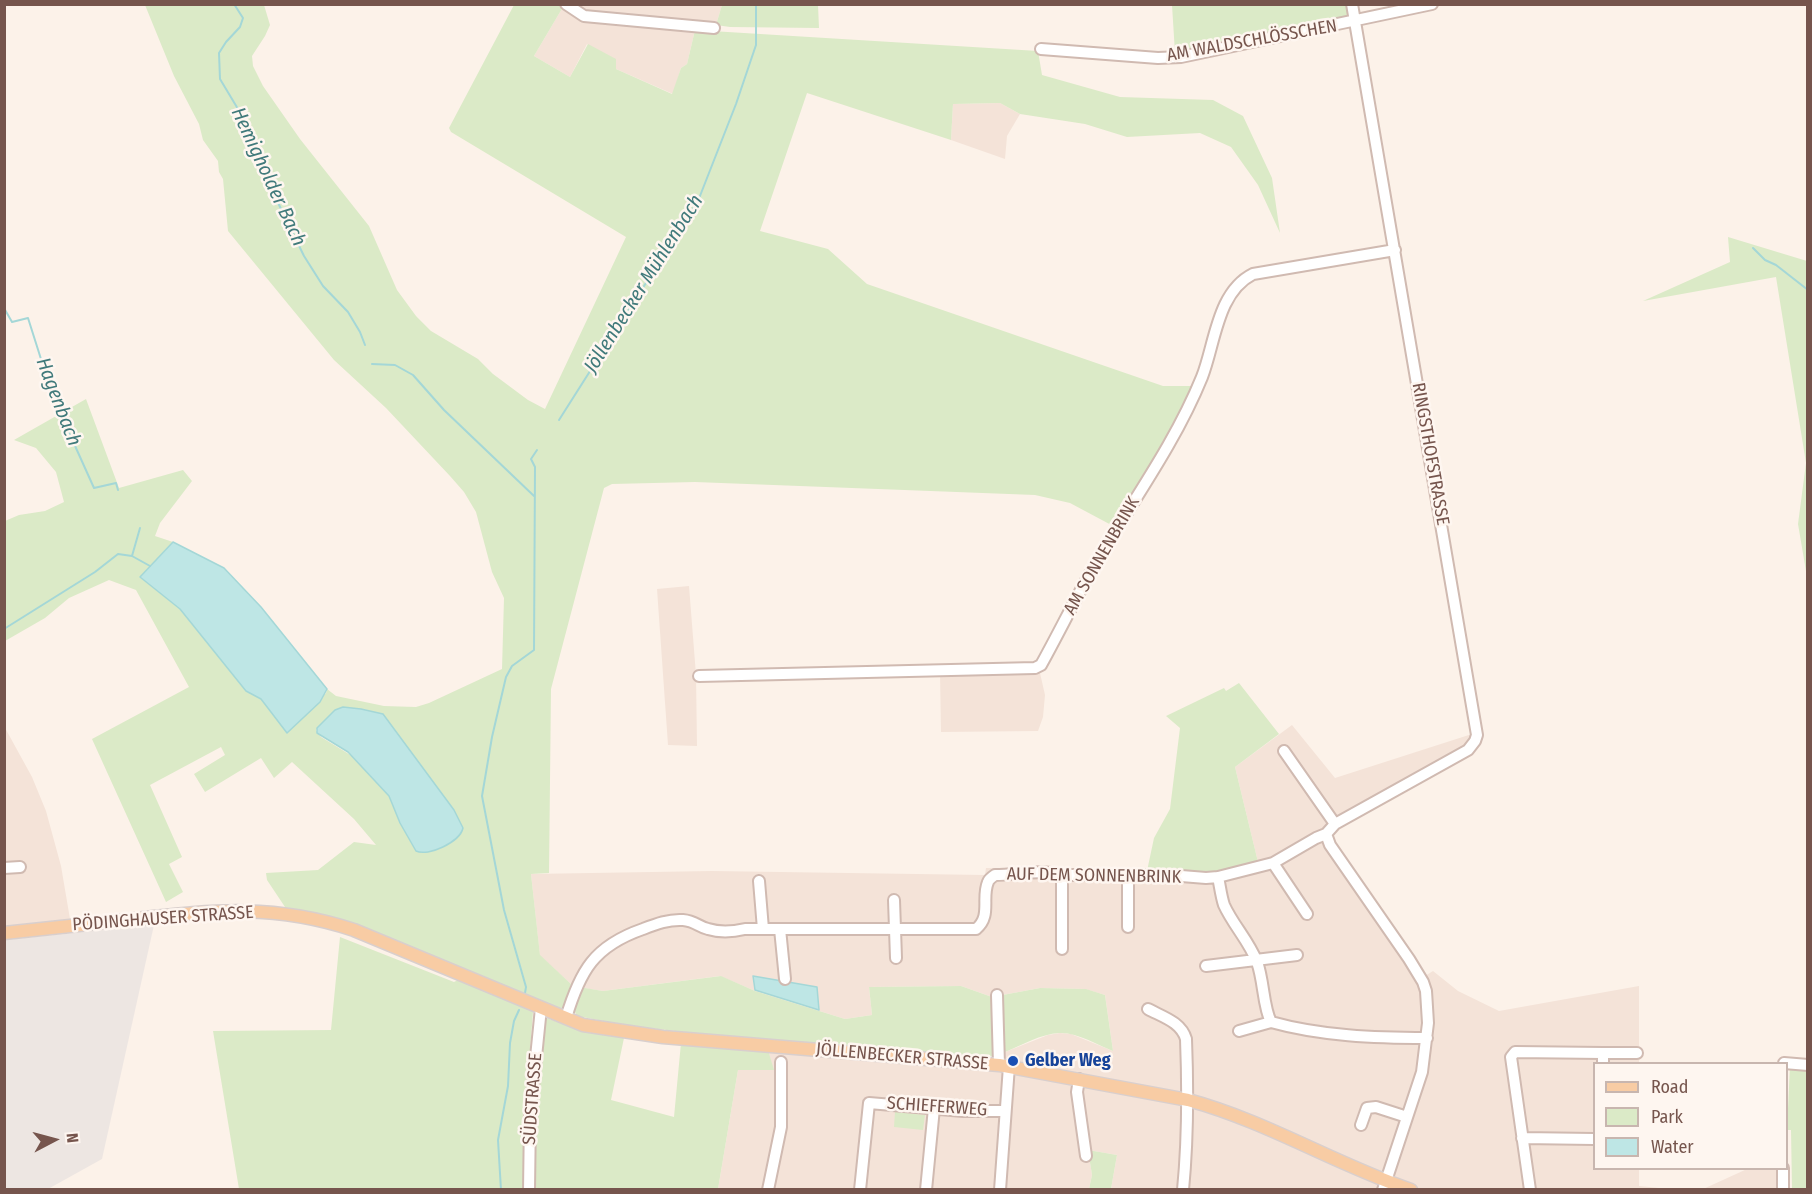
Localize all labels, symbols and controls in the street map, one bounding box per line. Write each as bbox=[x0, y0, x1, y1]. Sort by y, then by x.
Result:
street label: AM WALDSCHLÖSSCHEN bbox=[1165, 15, 1339, 67]
water label: Hemigholder Bach bbox=[225, 104, 311, 250]
water label: Jöllenbecker Mühlenbach bbox=[579, 190, 709, 378]
water label: Hagenbach bbox=[30, 354, 86, 450]
street label: RINGSTHOFSTRASSE bbox=[1407, 381, 1453, 527]
street label: AM SONNENBRINK bbox=[1059, 493, 1145, 619]
street label: AUF DEM SONNENBRINK bbox=[1007, 864, 1181, 888]
street label: PÖDINGHAUSER STRASSE bbox=[72, 902, 254, 936]
street label: JÖLLENBECKER STRASSE bbox=[815, 1039, 989, 1075]
place label: Gelber Weg bbox=[1025, 1050, 1111, 1072]
street label: SÜDSTRASSE bbox=[519, 1052, 547, 1146]
marker: Gelber Weg bbox=[1006, 1054, 1020, 1068]
legend bbox=[1593, 1062, 1788, 1170]
text: Road bbox=[1651, 1076, 1688, 1098]
street label: SCHIEFERWEG bbox=[886, 1093, 988, 1121]
text: Park bbox=[1651, 1106, 1683, 1128]
north arrow bbox=[24, 1110, 84, 1170]
text: N bbox=[62, 1132, 82, 1144]
text: Water bbox=[1651, 1136, 1694, 1158]

